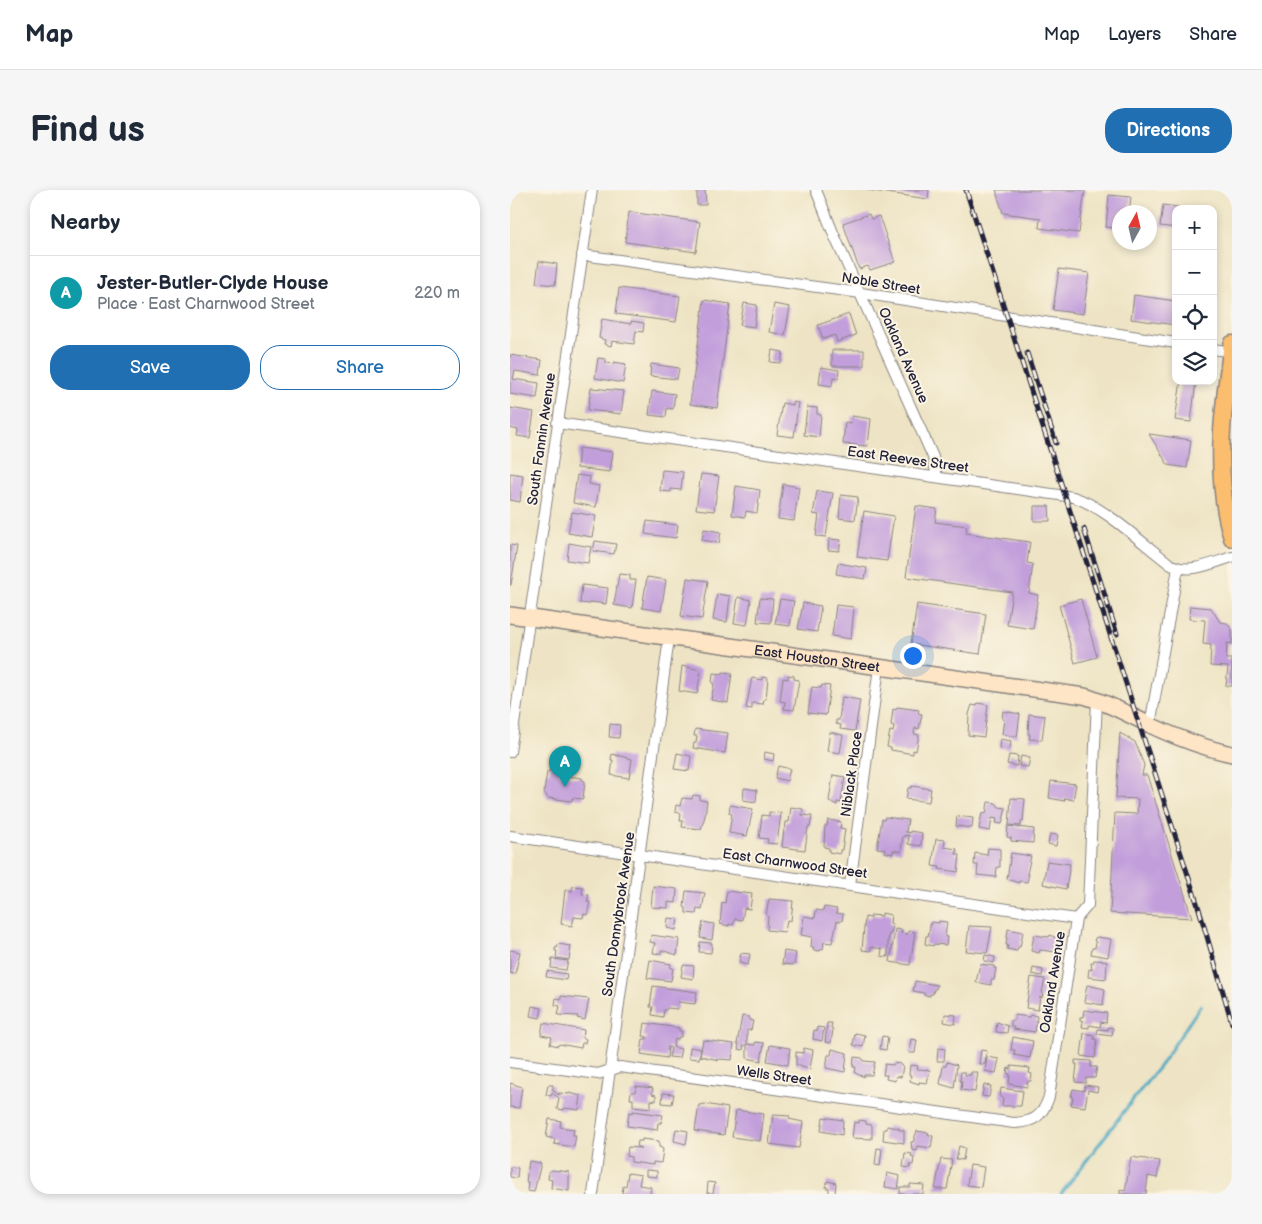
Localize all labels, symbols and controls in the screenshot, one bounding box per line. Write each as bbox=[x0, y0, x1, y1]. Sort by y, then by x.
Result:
text: Map bbox=[25, 20, 73, 49]
text: Map bbox=[1044, 24, 1080, 45]
text: Layers bbox=[1108, 24, 1161, 45]
text: Share bbox=[1189, 24, 1237, 45]
button: Directions bbox=[1105, 108, 1232, 153]
text: Find us bbox=[30, 109, 145, 152]
north arrow bbox=[1112, 205, 1157, 250]
map controls bbox=[1172, 205, 1217, 385]
button: + bbox=[1172, 205, 1217, 250]
text: Nearby bbox=[50, 210, 120, 235]
button: − bbox=[1172, 250, 1217, 295]
street label: Noble Street bbox=[840, 269, 922, 298]
text: Jester-Butler-Clyde House bbox=[97, 272, 328, 295]
text: A bbox=[61, 284, 71, 303]
text: 220 m bbox=[414, 284, 460, 303]
text: Place · East Charnwood Street bbox=[97, 295, 315, 314]
button: locate bbox=[1172, 295, 1217, 340]
street label: Oakland Avenue bbox=[875, 305, 932, 406]
button: layers bbox=[1172, 340, 1217, 385]
button: Save bbox=[50, 345, 250, 390]
button: Share bbox=[260, 345, 460, 390]
street label: South Fannin Avenue bbox=[524, 372, 559, 506]
street label: East Reeves Street bbox=[846, 443, 970, 477]
street label: East Houston Street bbox=[753, 642, 882, 676]
your location bbox=[900, 643, 926, 669]
street label: Niblack Place bbox=[837, 730, 866, 818]
pin: A bbox=[549, 746, 581, 787]
street label: South Donnybrook Avenue bbox=[599, 831, 638, 998]
street label: East Charnwood Street bbox=[722, 845, 869, 882]
street label: Oakland Avenue bbox=[1036, 930, 1069, 1034]
street label: Wells Street bbox=[735, 1062, 813, 1089]

